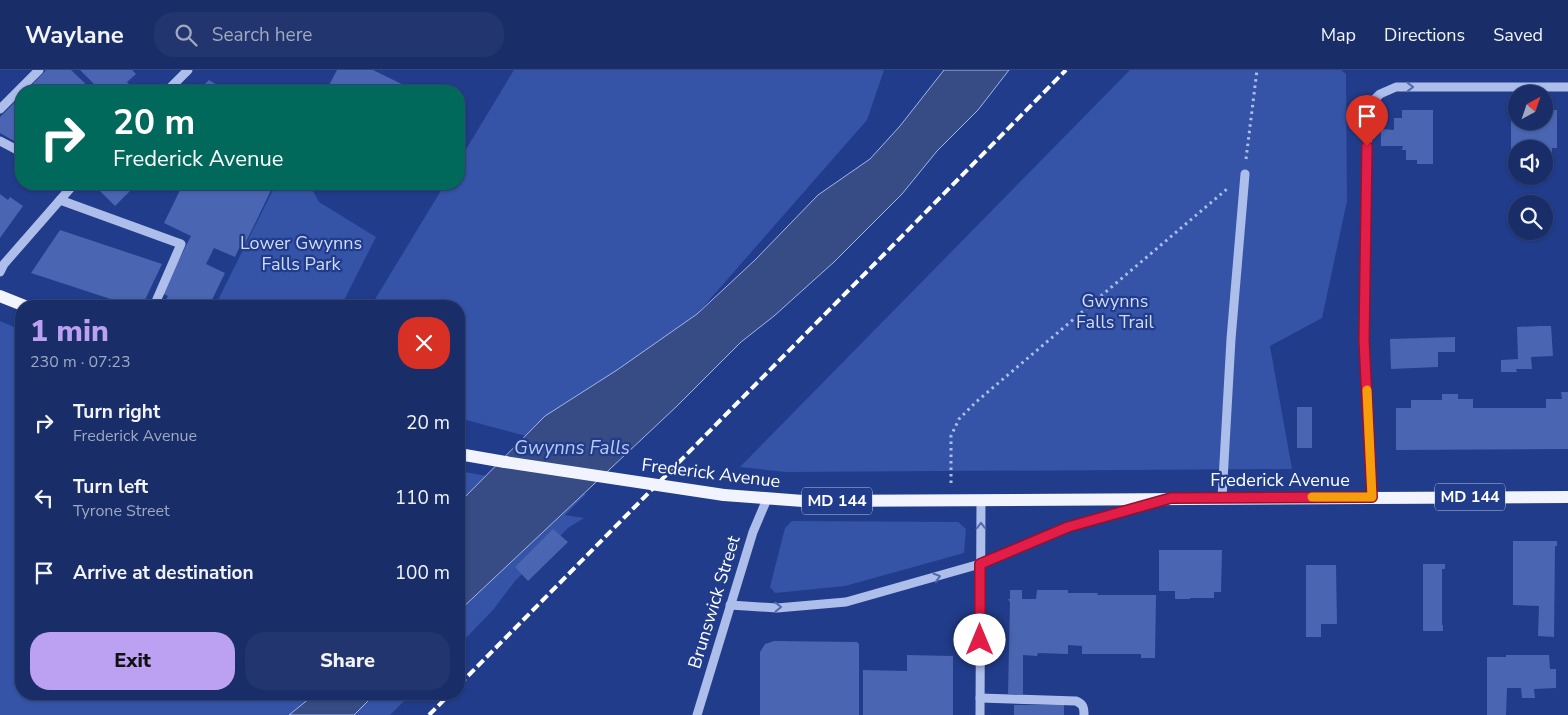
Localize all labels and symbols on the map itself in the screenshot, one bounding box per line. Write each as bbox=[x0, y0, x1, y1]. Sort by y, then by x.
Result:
one-way arrow bbox=[1406, 82, 1414, 92]
north arrow bbox=[1508, 85, 1552, 130]
pin bbox=[1346, 95, 1388, 146]
park label: Lower Gwynns Falls Park bbox=[240, 231, 362, 276]
park label: Gwynns Falls Trail bbox=[1076, 289, 1155, 334]
water label: Gwynns Falls bbox=[514, 435, 630, 461]
street label: Frederick Avenue bbox=[640, 453, 782, 493]
street label: Frederick Avenue bbox=[1210, 468, 1350, 492]
road number: MD 144 bbox=[1435, 484, 1505, 511]
road number: MD 144 bbox=[802, 488, 872, 514]
one-way arrow bbox=[976, 522, 986, 530]
street label: Brunswick Street bbox=[682, 532, 746, 671]
one-way arrow bbox=[932, 572, 941, 582]
one-way arrow bbox=[775, 602, 783, 612]
position arrow bbox=[953, 613, 1005, 665]

